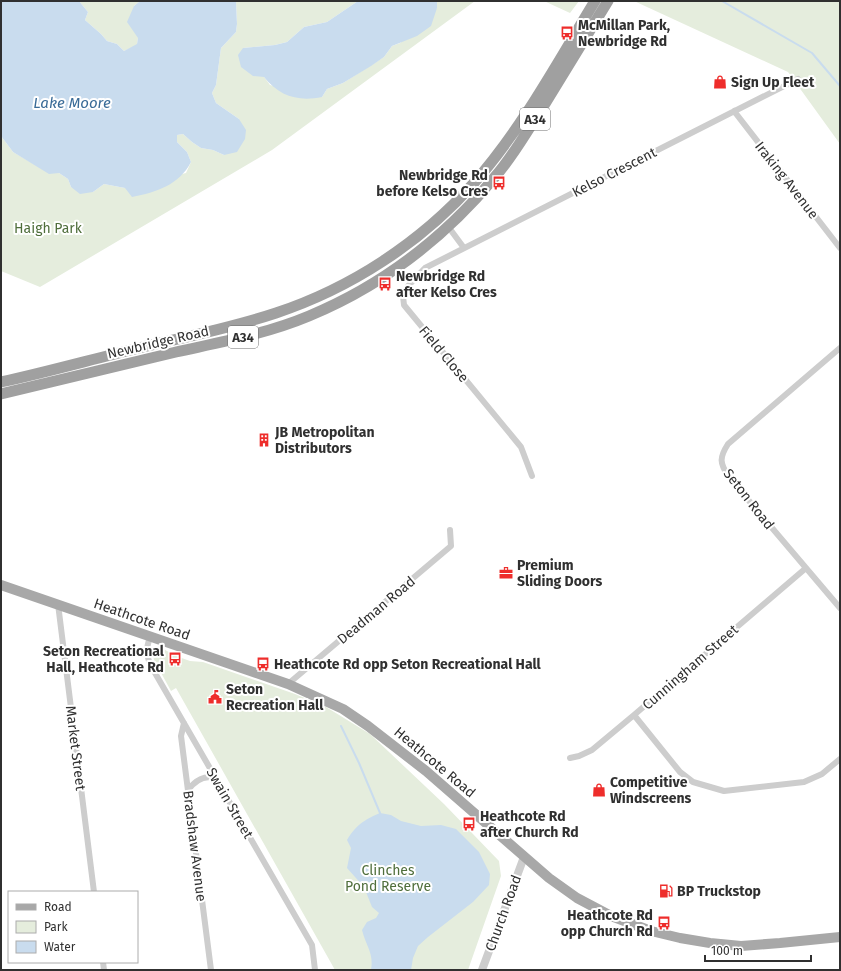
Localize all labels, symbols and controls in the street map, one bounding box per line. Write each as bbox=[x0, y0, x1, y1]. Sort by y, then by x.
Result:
place label: McMillan Park, Newbridge Rd bbox=[578, 17, 670, 50]
bus stop icon: McMillan Park, Newbridge Rd bbox=[559, 25, 575, 41]
shop icon: Sign Up Fleet bbox=[712, 74, 728, 90]
place label: Sign Up Fleet bbox=[731, 74, 815, 91]
water label: Lake Moore bbox=[33, 94, 111, 112]
road number: A34 bbox=[520, 108, 550, 130]
street label: Iraking Avenue bbox=[751, 138, 822, 222]
street label: Kelso Crescent bbox=[569, 143, 660, 201]
place label: Newbridge Rd before Kelso Cres bbox=[376, 167, 488, 200]
bus stop icon: Newbridge Rd before Kelso Cres bbox=[491, 175, 507, 191]
park label: Haigh Park bbox=[14, 220, 83, 237]
place label: Newbridge Rd after Kelso Cres bbox=[396, 268, 497, 301]
bus stop icon: Newbridge Rd after Kelso Cres bbox=[377, 276, 393, 292]
street label: Newbridge Road bbox=[106, 323, 211, 362]
street label: Field Close bbox=[415, 323, 472, 386]
road number: A34 bbox=[228, 326, 258, 348]
place label: JB Metropolitan Distributors bbox=[274, 424, 375, 457]
building icon: JB Metropolitan Distributors bbox=[256, 432, 272, 448]
street label: Seton Road bbox=[720, 466, 778, 533]
place label: Premium Sliding Doors bbox=[517, 557, 602, 590]
office icon: Premium Sliding Doors bbox=[498, 565, 514, 581]
street label: Deadman Road bbox=[334, 573, 419, 648]
street label: Heathcote Road bbox=[91, 595, 192, 644]
street label: Cunningham Street bbox=[639, 621, 742, 714]
place label: Seton Recreational Hall, Heathcote Rd bbox=[43, 643, 165, 676]
bus stop icon: Seton Recreational Hall, Heathcote Rd bbox=[167, 651, 183, 667]
bus stop icon: Heathcote Rd opp Seton Recreational Hall bbox=[255, 656, 271, 672]
place label: Heathcote Rd opp Seton Recreational Hall bbox=[274, 656, 542, 673]
place label: Seton Recreation Hall bbox=[226, 681, 324, 714]
public building icon: Seton Recreation Hall bbox=[207, 689, 223, 705]
street label: Market Street bbox=[62, 705, 89, 792]
street label: Heathcote Road bbox=[391, 723, 479, 801]
street label: Swain Street bbox=[202, 765, 257, 843]
place label: Competitive Windscreens bbox=[610, 774, 691, 807]
shop icon: Competitive Windscreens bbox=[591, 782, 607, 798]
street label: Bradshaw Avenue bbox=[179, 789, 210, 903]
place label: Heathcote Rd after Church Rd bbox=[480, 808, 579, 841]
bus stop icon: Heathcote Rd after Church Rd bbox=[461, 816, 477, 832]
park label: Clinches Pond Reserve bbox=[345, 862, 431, 895]
street label: Church Road bbox=[482, 873, 525, 954]
fuel station icon: BP Truckstop bbox=[658, 883, 674, 899]
place label: BP Truckstop bbox=[677, 883, 761, 900]
legend bbox=[8, 891, 138, 963]
text: Road bbox=[44, 900, 72, 914]
place label: Heathcote Rd opp Church Rd bbox=[561, 907, 653, 940]
bus stop icon: Heathcote Rd opp Church Rd bbox=[656, 915, 672, 931]
text: Park bbox=[44, 920, 68, 934]
scale bar bbox=[705, 937, 811, 963]
text: Water bbox=[44, 940, 76, 954]
text: 100 m bbox=[711, 944, 743, 958]

